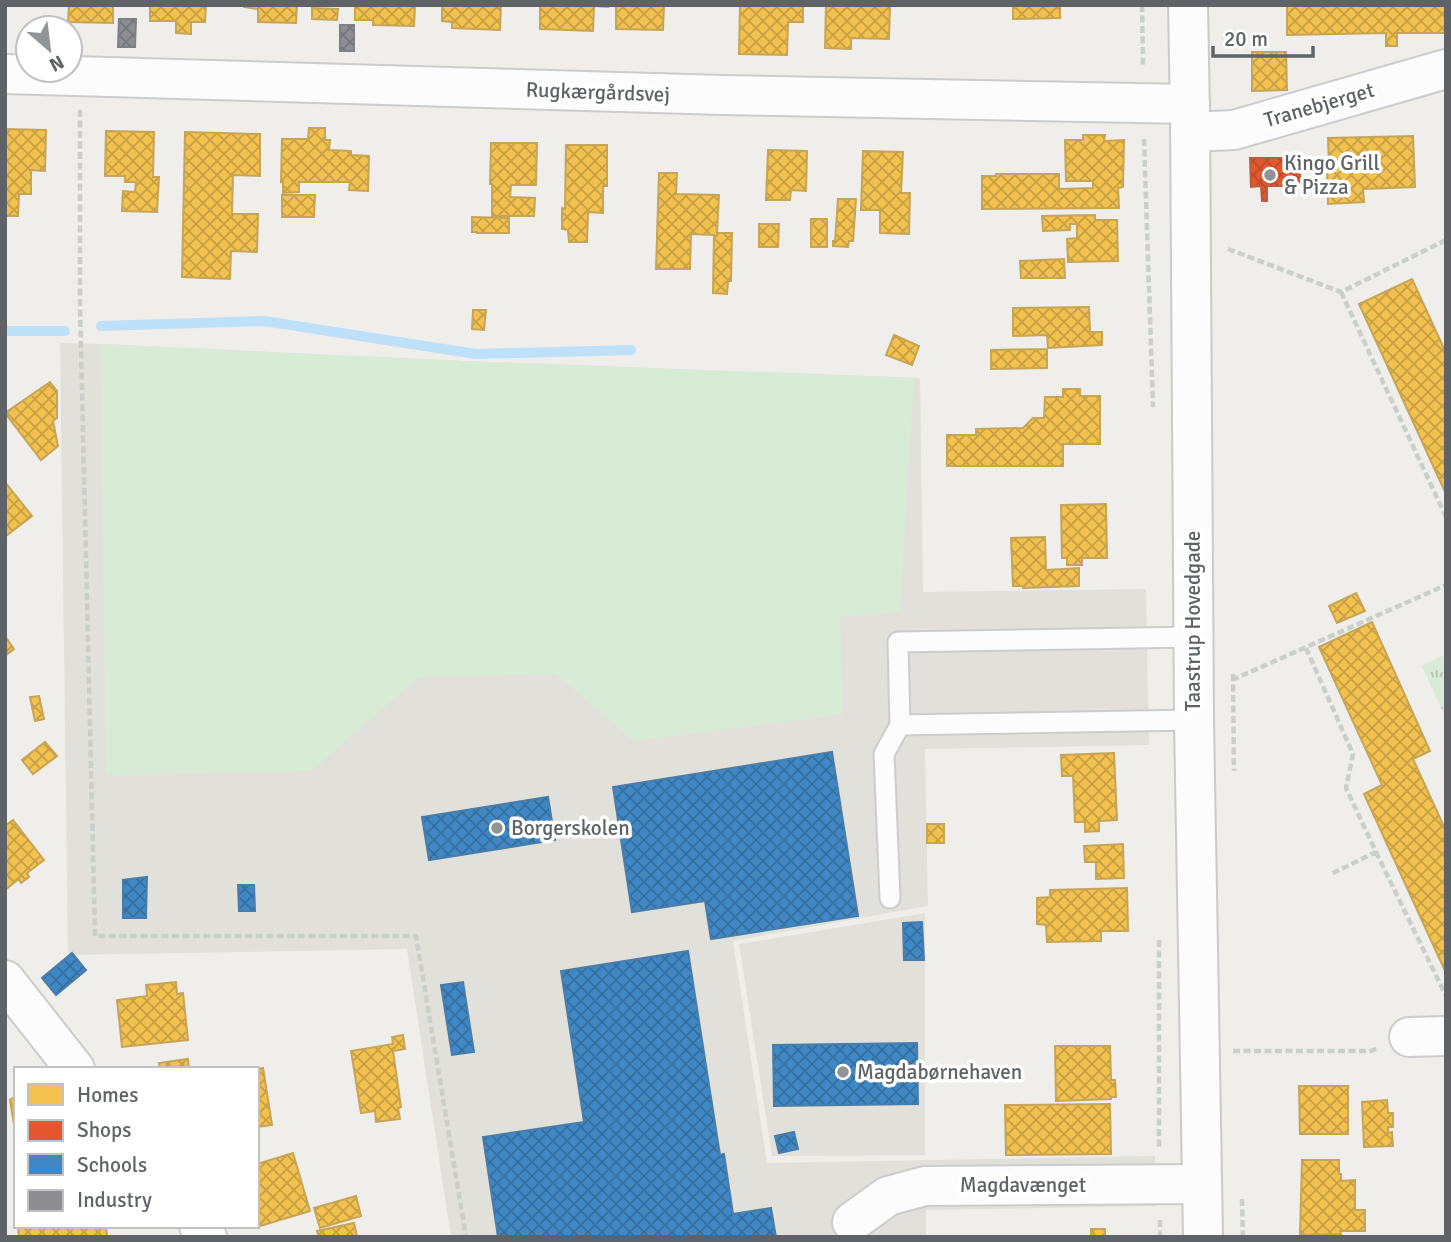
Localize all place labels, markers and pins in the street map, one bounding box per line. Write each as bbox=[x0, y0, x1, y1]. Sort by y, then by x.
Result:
place label: Kingo Grill & Pizza bbox=[1284, 150, 1380, 200]
marker: Kingo Grill & Pizza bbox=[1262, 167, 1278, 183]
place label: Borgerskolen bbox=[511, 815, 630, 841]
marker: Borgerskolen bbox=[489, 820, 505, 836]
place label: Magdabørnehaven bbox=[857, 1059, 1022, 1085]
marker: Magdabørnehaven bbox=[835, 1064, 851, 1080]

